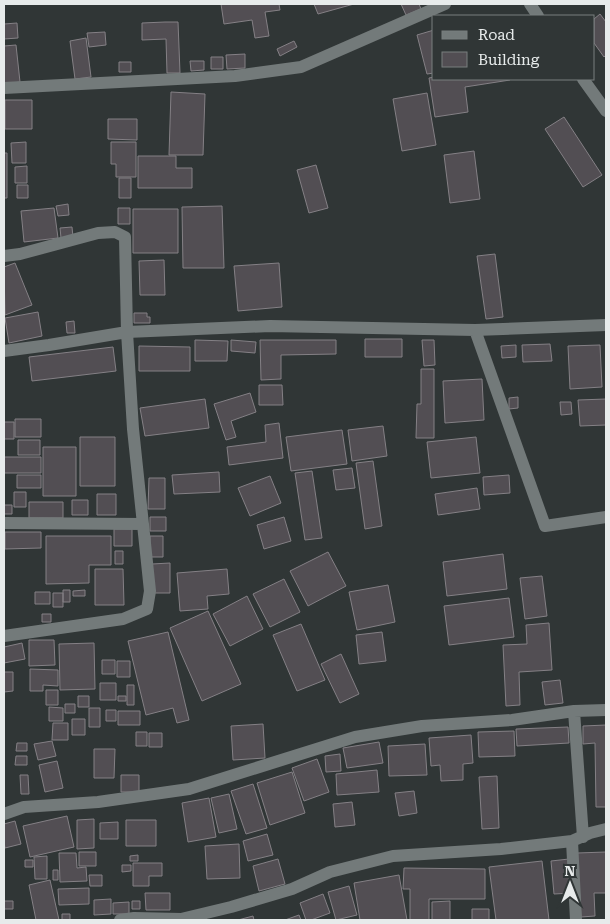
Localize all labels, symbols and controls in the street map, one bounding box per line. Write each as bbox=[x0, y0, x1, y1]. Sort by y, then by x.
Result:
legend bbox=[432, 15, 595, 80]
text: Road bbox=[478, 26, 515, 44]
text: Building bbox=[478, 51, 540, 69]
north arrow bbox=[545, 859, 595, 909]
text: N bbox=[565, 863, 576, 879]

